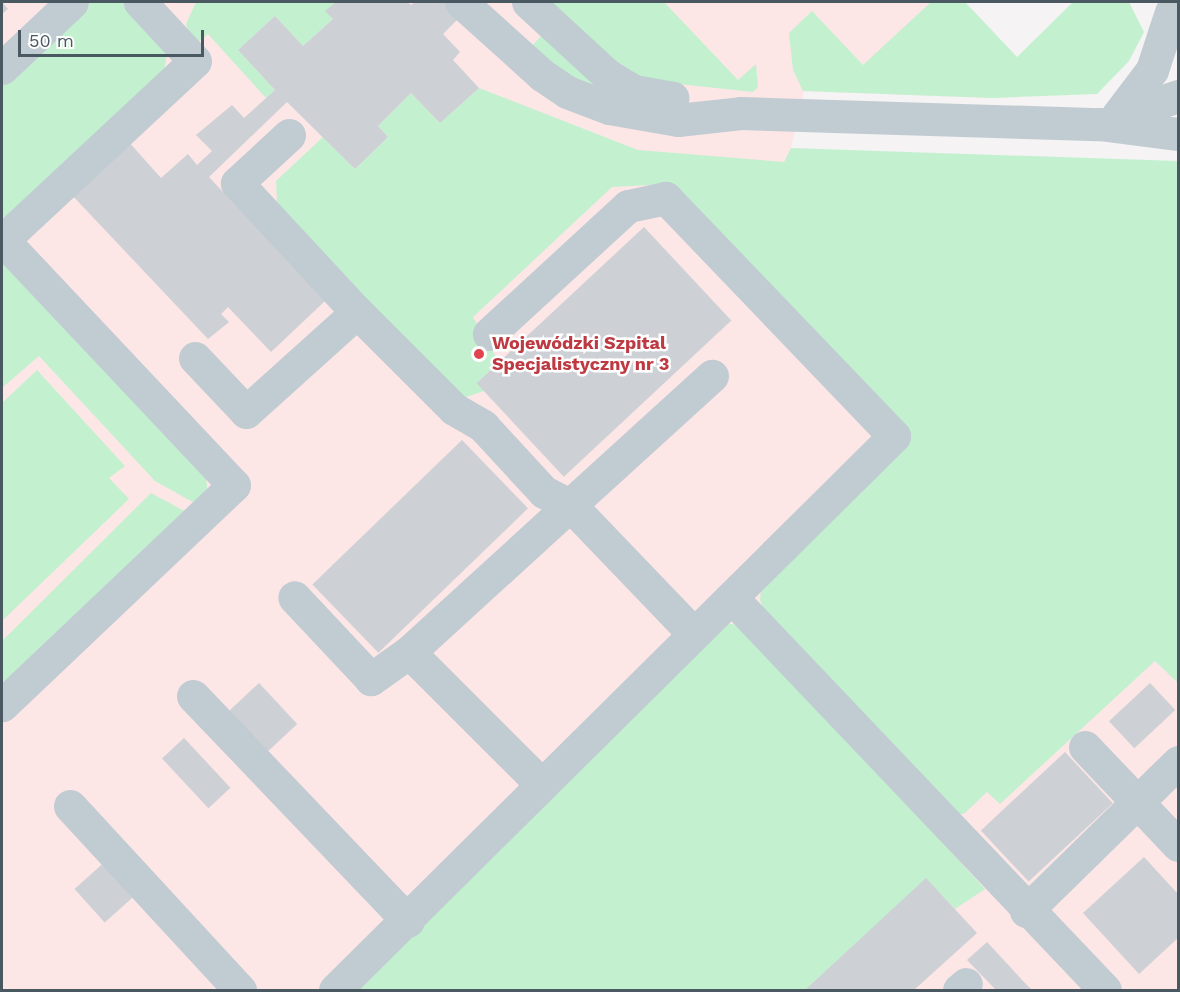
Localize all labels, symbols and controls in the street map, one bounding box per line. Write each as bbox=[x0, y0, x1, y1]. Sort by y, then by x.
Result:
scale bar bbox=[21, 18, 207, 56]
text: 50 m bbox=[29, 30, 74, 51]
place label: Wojewódzki Szpital Specjalistyczny nr 3 bbox=[492, 333, 670, 376]
marker: Wojewódzki Szpital Specjalistyczny nr 3 bbox=[470, 345, 488, 363]

